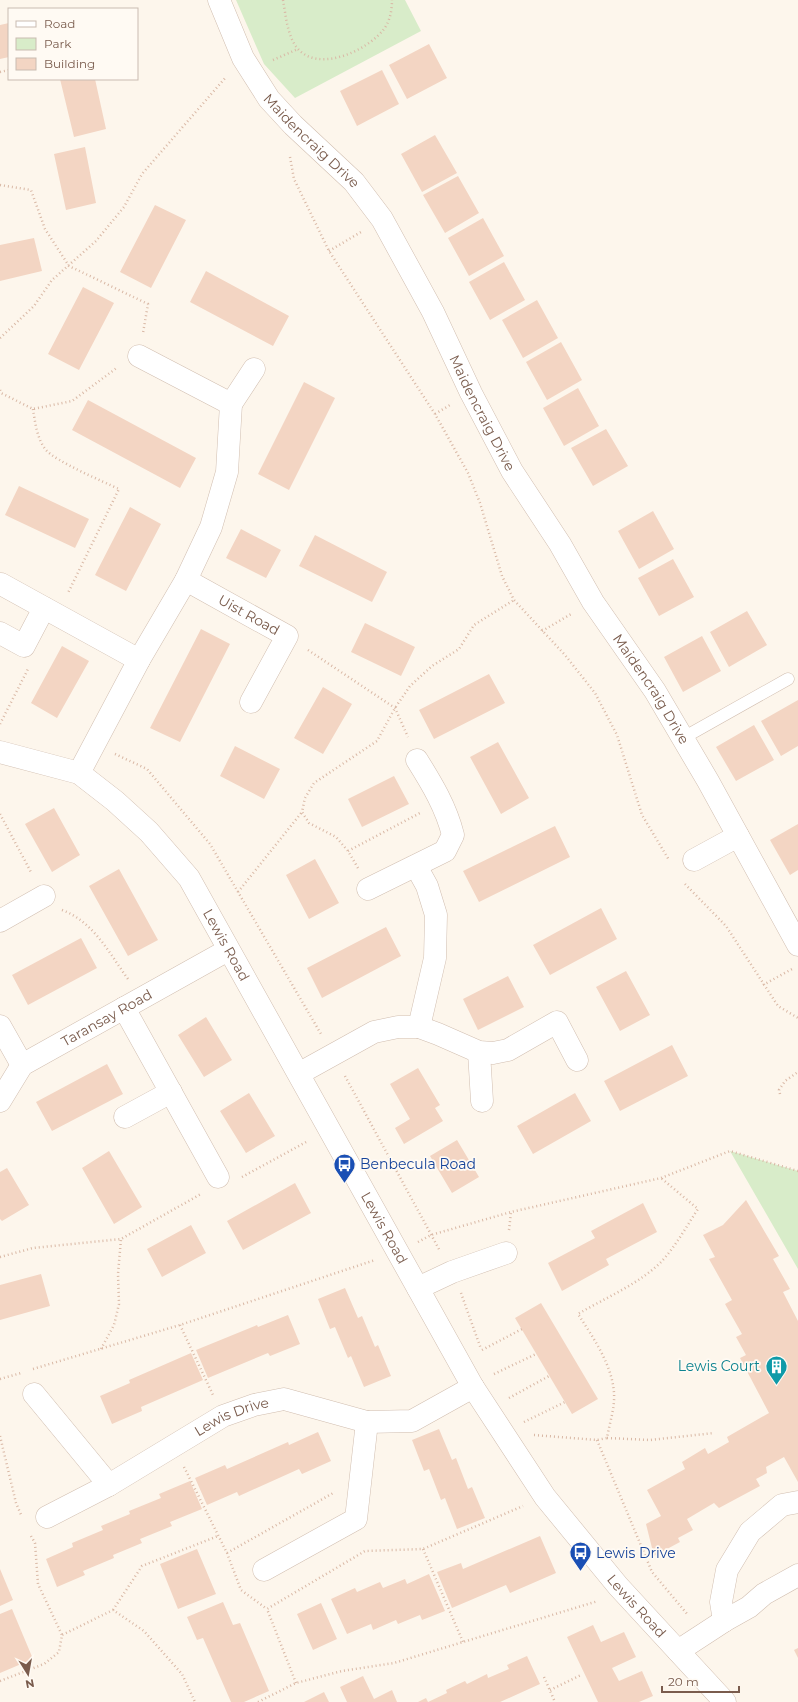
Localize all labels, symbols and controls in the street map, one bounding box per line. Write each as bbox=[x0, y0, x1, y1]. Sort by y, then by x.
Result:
legend bbox=[8, 8, 138, 80]
text: Road bbox=[44, 16, 75, 31]
text: Park bbox=[44, 36, 72, 51]
text: Building bbox=[44, 56, 95, 71]
street label: Maidencraig Drive bbox=[260, 90, 364, 191]
street label: Maidencraig Drive bbox=[445, 352, 519, 474]
street label: Uist Road bbox=[215, 591, 283, 639]
street label: Maidencraig Drive bbox=[609, 630, 693, 747]
street label: Lewis Road bbox=[199, 906, 254, 984]
street label: Taransay Road bbox=[58, 985, 155, 1050]
bus stop icon: Benbecula Road bbox=[331, 1151, 357, 1184]
place label: Benbecula Road bbox=[360, 1155, 476, 1173]
street label: Lewis Road bbox=[357, 1189, 412, 1267]
building icon: Lewis Court bbox=[763, 1353, 789, 1386]
place label: Lewis Court bbox=[678, 1357, 760, 1375]
street label: Lewis Drive bbox=[191, 1393, 270, 1440]
bus stop icon: Lewis Drive bbox=[567, 1540, 593, 1573]
place label: Lewis Drive bbox=[596, 1544, 676, 1562]
street label: Lewis Road bbox=[603, 1571, 670, 1641]
north arrow bbox=[8, 1654, 48, 1694]
scale bar bbox=[662, 1668, 739, 1694]
text: 20 m bbox=[668, 1674, 699, 1689]
text: N bbox=[24, 1676, 36, 1692]

